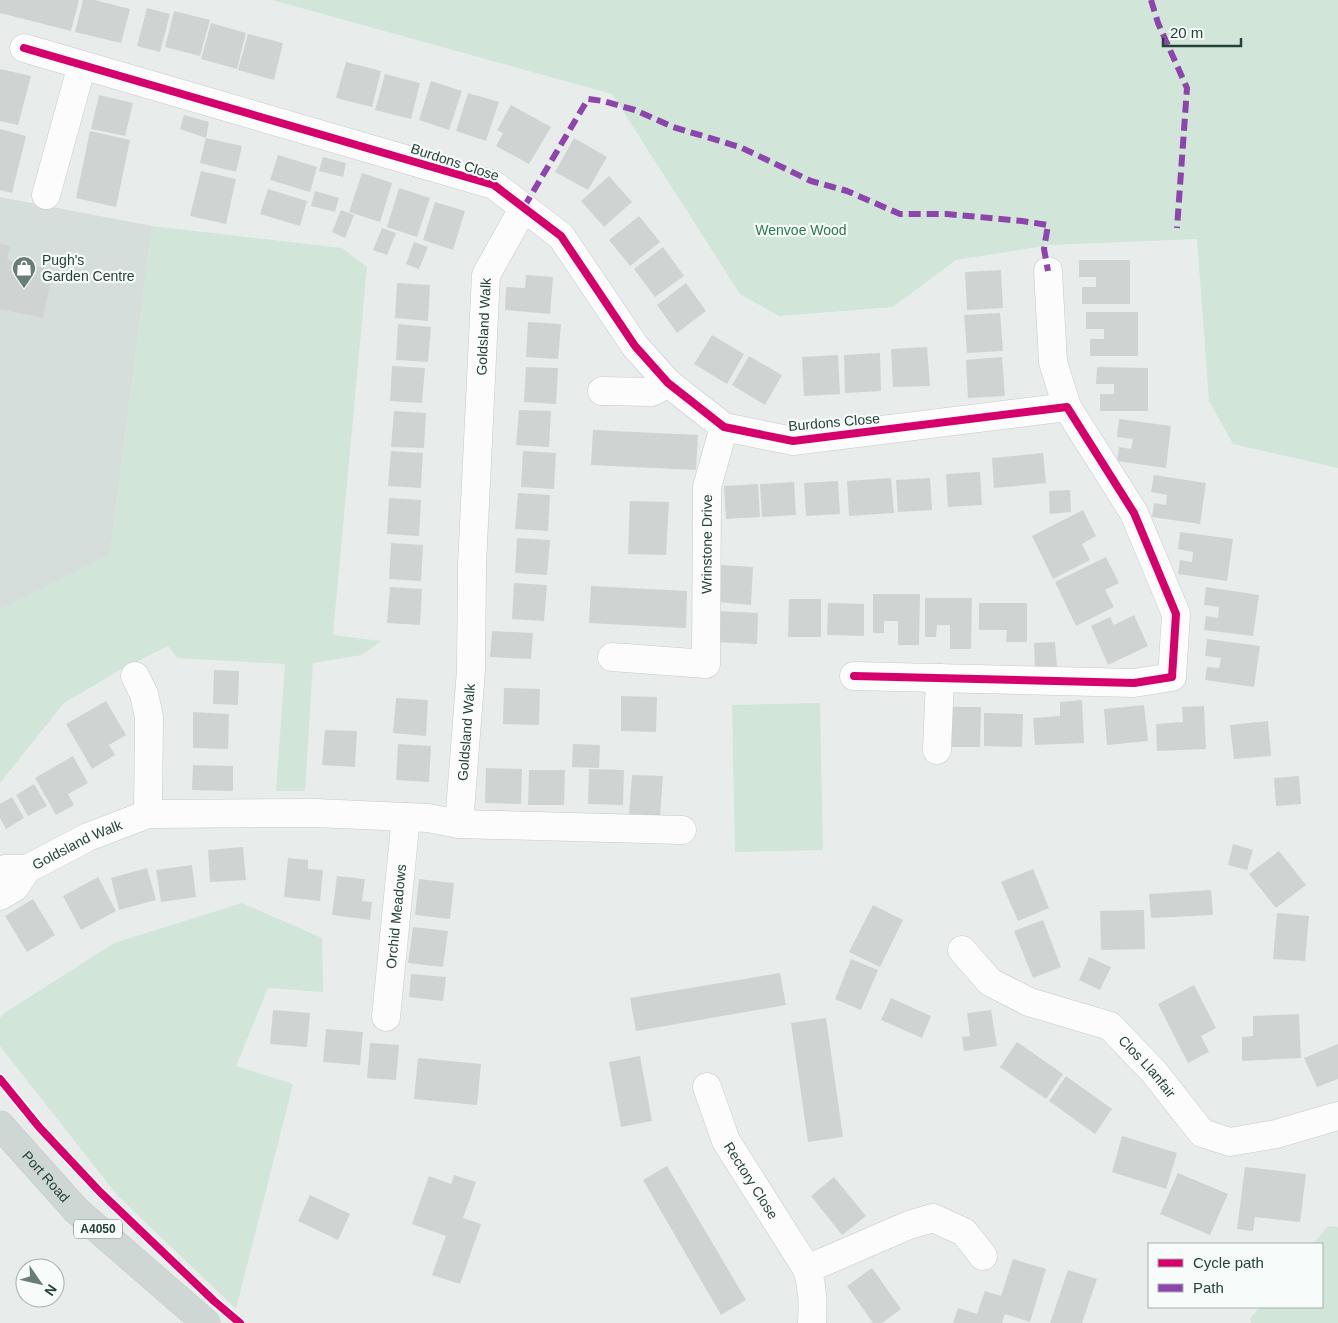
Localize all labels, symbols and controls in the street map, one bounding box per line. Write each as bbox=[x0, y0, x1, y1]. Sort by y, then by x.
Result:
scale bar bbox=[1163, 15, 1240, 47]
text: 20 m bbox=[1170, 24, 1203, 41]
street label: Burdons Close bbox=[409, 140, 501, 184]
park label: Wenvoe Wood bbox=[755, 222, 847, 238]
place label: Pugh's Garden Centre bbox=[42, 252, 135, 284]
shop icon: Pugh's Garden Centre bbox=[11, 255, 37, 289]
street label: Goldsland Walk bbox=[473, 277, 494, 376]
street label: Burdons Close bbox=[788, 410, 881, 434]
street label: Wrinstone Drive bbox=[698, 494, 715, 594]
street label: Goldsland Walk bbox=[454, 682, 478, 782]
street label: Goldsland Walk bbox=[30, 816, 125, 873]
street label: Orchid Meadows bbox=[383, 863, 409, 970]
street label: Clos Llanfair bbox=[1115, 1032, 1179, 1101]
street label: Rectory Close bbox=[721, 1139, 781, 1222]
street label: Port Road bbox=[19, 1148, 73, 1205]
road number: A4050 bbox=[74, 1220, 122, 1238]
legend bbox=[1148, 1243, 1323, 1308]
text: Cycle path bbox=[1193, 1254, 1264, 1271]
north arrow bbox=[15, 1258, 65, 1308]
text: Path bbox=[1193, 1279, 1224, 1296]
text: N bbox=[41, 1282, 60, 1299]

